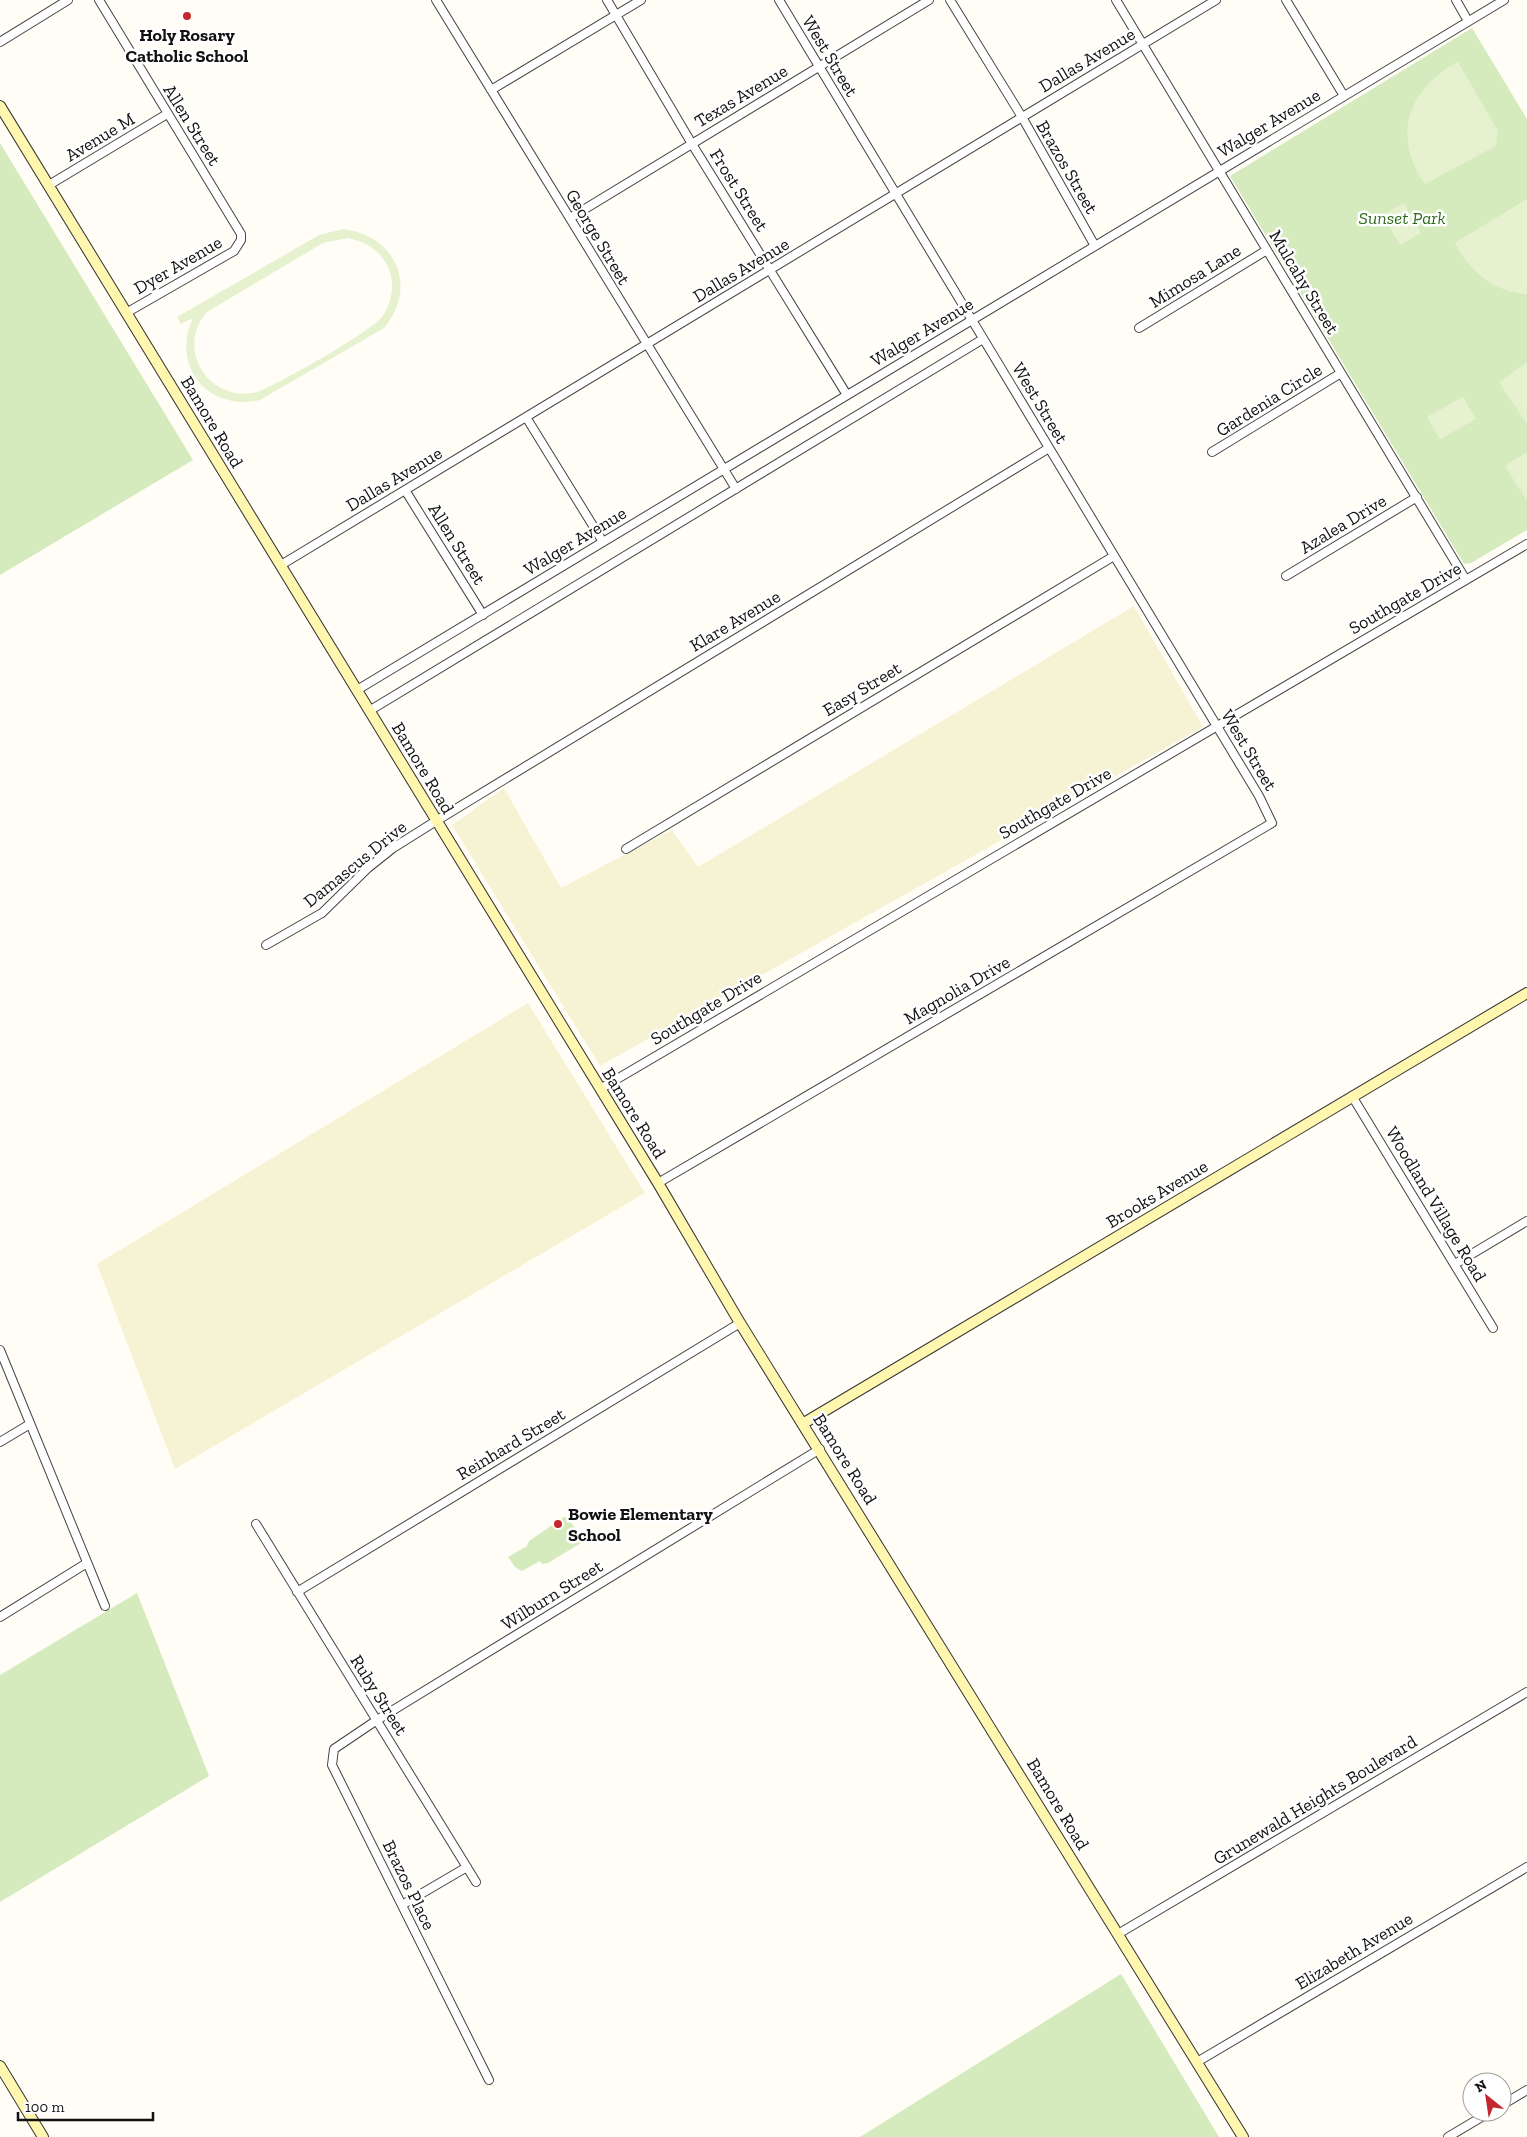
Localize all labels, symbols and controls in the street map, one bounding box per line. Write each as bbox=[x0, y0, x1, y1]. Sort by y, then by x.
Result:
marker: Holy Rosary Catholic School bbox=[181, 10, 193, 22]
street label: West Street bbox=[797, 12, 863, 101]
street label: Dallas Avenue bbox=[1035, 23, 1139, 97]
place label: Holy Rosary Catholic School bbox=[125, 24, 249, 67]
street label: Texas Avenue bbox=[690, 60, 792, 132]
street label: Allen Street bbox=[158, 80, 226, 170]
street label: Walger Avenue bbox=[1214, 84, 1324, 162]
street label: Avenue M bbox=[61, 108, 139, 166]
street label: Brazos Street bbox=[1031, 116, 1103, 218]
street label: Frost Street bbox=[705, 145, 773, 235]
street label: George Street bbox=[561, 185, 635, 289]
park label: Sunset Park bbox=[1359, 207, 1445, 229]
street label: Mulcahy Street bbox=[1264, 226, 1344, 338]
street label: Dyer Avenue bbox=[130, 231, 226, 299]
street label: Dallas Avenue bbox=[689, 233, 793, 307]
street label: Mimosa Lane bbox=[1145, 239, 1245, 313]
street label: Walger Avenue bbox=[867, 293, 977, 371]
street label: West Street bbox=[1007, 359, 1073, 448]
street label: Gardenia Circle bbox=[1212, 359, 1326, 441]
street label: Bamore Road bbox=[176, 372, 248, 472]
street label: Dallas Avenue bbox=[342, 442, 446, 516]
street label: Azalea Drive bbox=[1296, 490, 1390, 558]
street label: Allen Street bbox=[423, 499, 491, 589]
street label: Walger Avenue bbox=[520, 502, 630, 580]
street label: Southgate Drive bbox=[1345, 557, 1465, 639]
street label: Klare Avenue bbox=[686, 585, 784, 657]
street label: Easy Street bbox=[819, 657, 905, 721]
street label: West Street bbox=[1216, 706, 1282, 795]
street label: Bamore Road bbox=[387, 718, 459, 818]
street label: Southgate Drive bbox=[995, 762, 1115, 844]
street label: Damascus Drive bbox=[299, 816, 411, 912]
street label: Magnolia Drive bbox=[900, 951, 1014, 1029]
street label: Southgate Drive bbox=[646, 966, 766, 1050]
street label: Bamore Road bbox=[597, 1063, 671, 1163]
street label: Woodland Village Road bbox=[1381, 1122, 1491, 1286]
street label: Brooks Avenue bbox=[1102, 1155, 1212, 1233]
street label: Reinhard Street bbox=[453, 1403, 569, 1485]
street label: Bamore Road bbox=[808, 1409, 882, 1509]
place label: Bowie Elementary School bbox=[568, 1503, 713, 1546]
marker: Bowie Elementary School bbox=[552, 1518, 564, 1530]
street label: Wilburn Street bbox=[497, 1555, 607, 1635]
street label: Ruby Street bbox=[346, 1651, 413, 1740]
street label: Grunewald Heights Boulevard bbox=[1209, 1730, 1421, 1870]
street label: Bamore Road bbox=[1022, 1754, 1094, 1854]
street label: Brazos Place bbox=[378, 1836, 440, 1934]
street label: Elizabeth Avenue bbox=[1291, 1907, 1417, 1995]
north arrow bbox=[1462, 2072, 1512, 2122]
text: N bbox=[1472, 2076, 1490, 2096]
scale bar bbox=[18, 2090, 152, 2122]
text: 100 m bbox=[25, 2098, 64, 2116]

